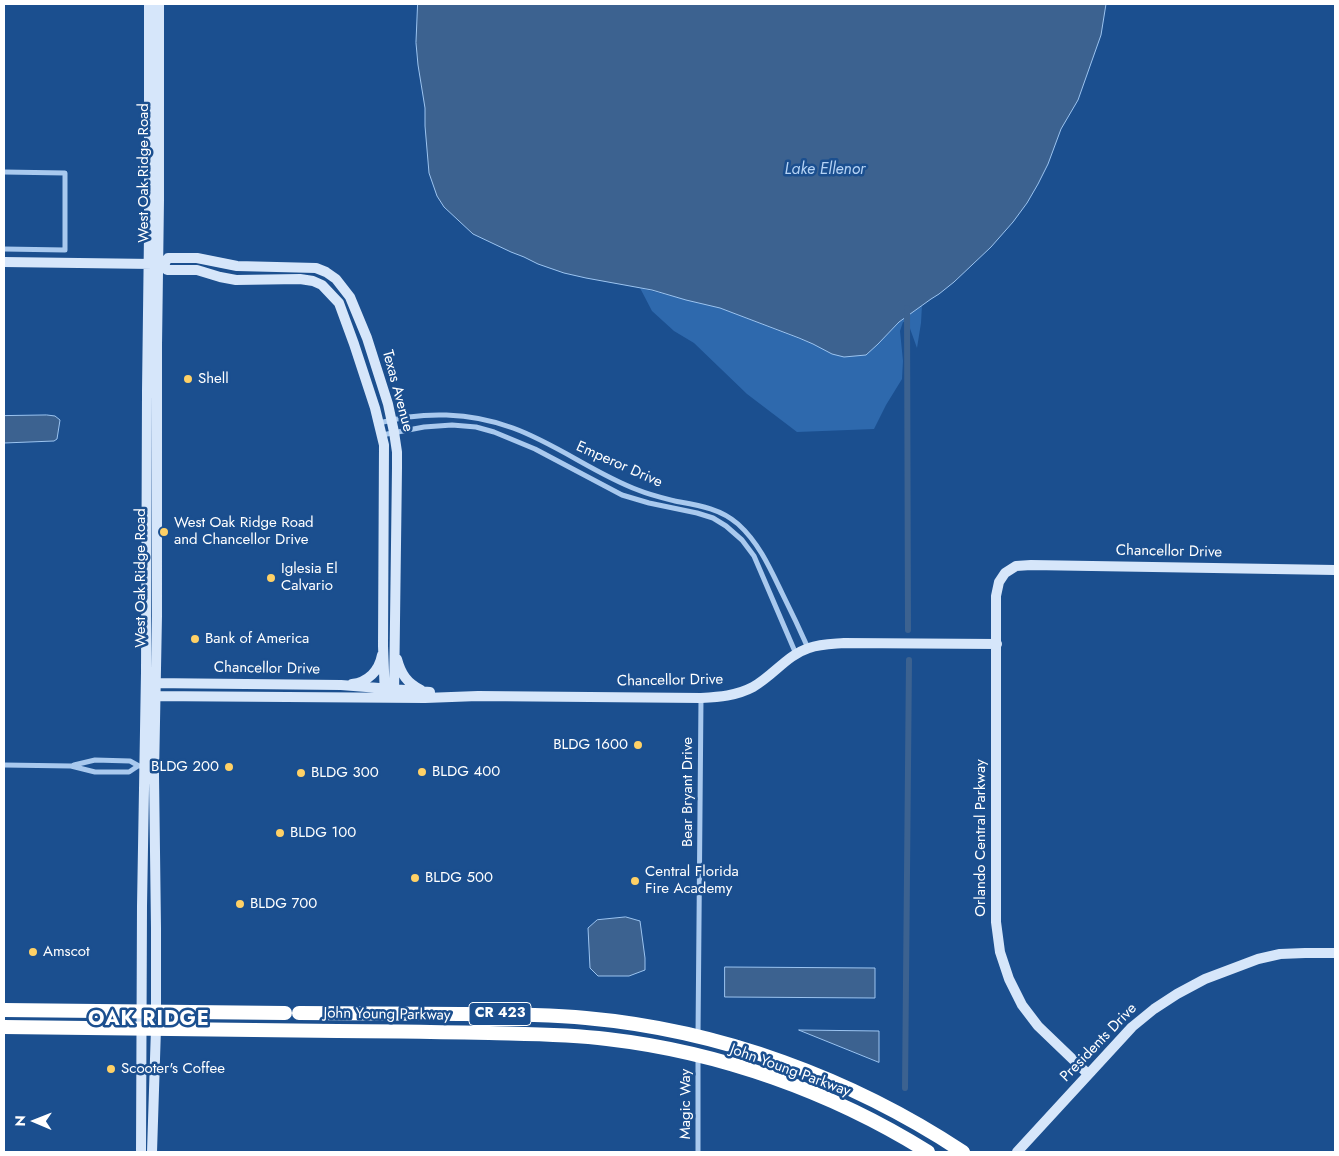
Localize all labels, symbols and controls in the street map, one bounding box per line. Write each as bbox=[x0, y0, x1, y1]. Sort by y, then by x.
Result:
street label: West Oak Ridge Road bbox=[135, 103, 153, 243]
water label: Lake Ellenor bbox=[785, 160, 865, 180]
street label: Texas Avenue bbox=[377, 348, 417, 434]
place label: Shell bbox=[198, 370, 229, 388]
marker: Shell bbox=[182, 373, 194, 385]
street label: Emperor Drive bbox=[573, 438, 665, 492]
street label: West Oak Ridge Road bbox=[132, 508, 150, 648]
place label: West Oak Ridge Road and Chancellor Drive bbox=[174, 514, 314, 549]
marker: West Oak Ridge Road and Chancellor Drive bbox=[158, 526, 170, 538]
street label: Chancellor Drive bbox=[1116, 542, 1222, 562]
place label: Iglesia El Calvario bbox=[281, 560, 338, 595]
marker: Iglesia El Calvario bbox=[265, 572, 277, 584]
place label: Bank of America bbox=[205, 630, 309, 648]
marker: Bank of America bbox=[189, 633, 201, 645]
street label: Chancellor Drive bbox=[214, 659, 320, 679]
street label: Chancellor Drive bbox=[617, 671, 723, 691]
place label: BLDG 1600 bbox=[553, 736, 628, 754]
street label: Bear Bryant Drive bbox=[679, 737, 697, 847]
marker: BLDG 1600 bbox=[632, 739, 644, 751]
place label: BLDG 200 bbox=[151, 758, 219, 776]
street label: Orlando Central Parkway bbox=[972, 759, 990, 917]
marker: BLDG 200 bbox=[223, 761, 235, 773]
place label: BLDG 400 bbox=[432, 763, 500, 781]
place label: BLDG 300 bbox=[311, 764, 379, 782]
marker: BLDG 400 bbox=[416, 766, 428, 778]
marker: BLDG 300 bbox=[295, 767, 307, 779]
place label: BLDG 100 bbox=[290, 824, 356, 842]
marker: BLDG 100 bbox=[274, 827, 286, 839]
place label: Central Florida Fire Academy bbox=[645, 863, 739, 898]
place label: BLDG 500 bbox=[425, 869, 493, 887]
marker: BLDG 500 bbox=[409, 872, 421, 884]
marker: Central Florida Fire Academy bbox=[629, 875, 641, 887]
place label: BLDG 700 bbox=[250, 895, 317, 913]
marker: BLDG 700 bbox=[234, 898, 246, 910]
place label: Amscot bbox=[43, 943, 90, 961]
marker: Amscot bbox=[27, 946, 39, 958]
street label: Presidents Drive bbox=[1057, 1000, 1141, 1086]
road number: CR 423 bbox=[469, 1002, 531, 1026]
street label: John Young Parkway bbox=[323, 1005, 451, 1025]
district label: OAK RIDGE bbox=[87, 1008, 211, 1032]
street label: John Young Parkway bbox=[727, 1041, 853, 1101]
place label: Scooter's Coffee bbox=[121, 1060, 225, 1078]
marker: Scooter's Coffee bbox=[105, 1063, 117, 1075]
street label: Magic Way bbox=[677, 1069, 695, 1139]
north arrow bbox=[10, 1096, 60, 1146]
text: N bbox=[10, 1115, 30, 1126]

